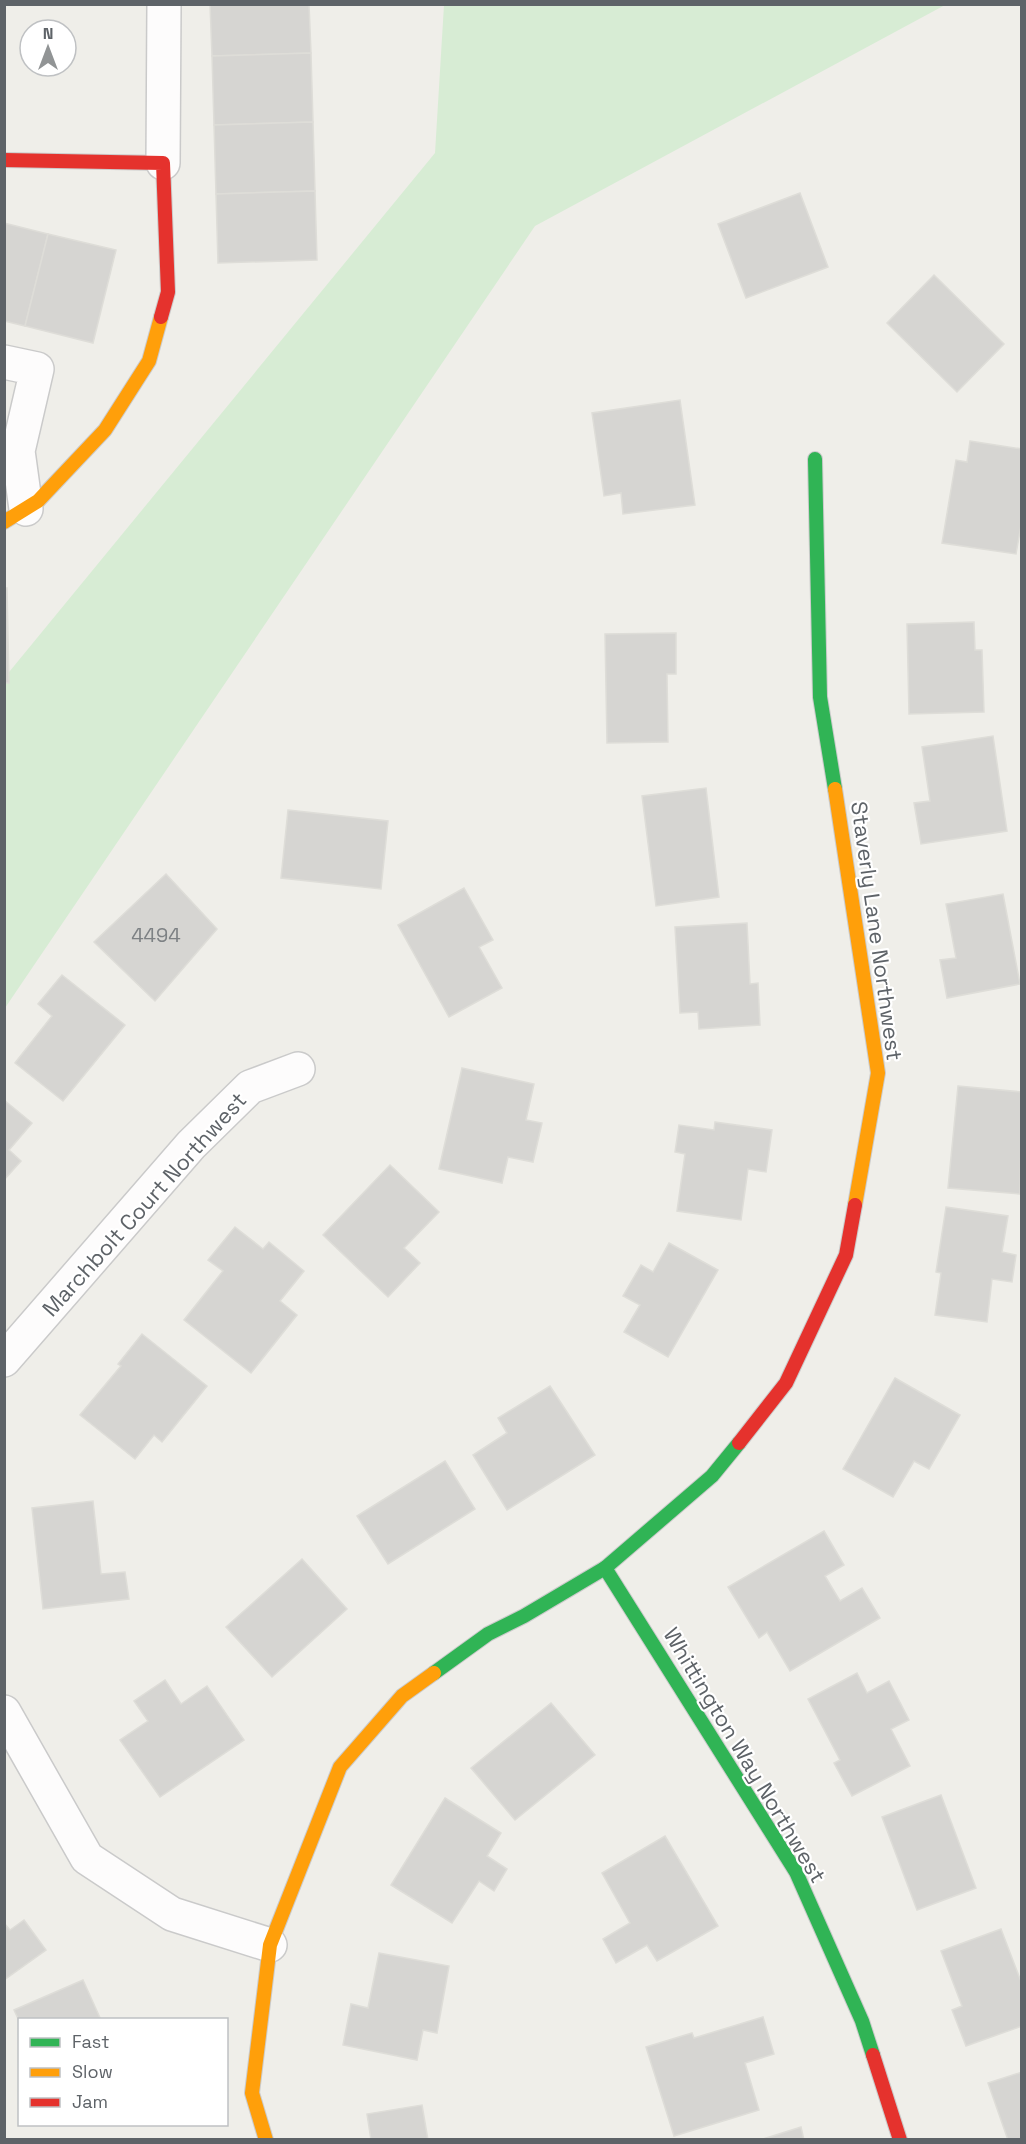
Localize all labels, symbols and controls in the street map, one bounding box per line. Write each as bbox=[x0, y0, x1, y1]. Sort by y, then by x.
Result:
north arrow bbox=[18, 18, 78, 78]
text: N bbox=[43, 23, 53, 44]
street label: Staverly Lane Northwest bbox=[845, 800, 909, 1062]
house number: 4494 bbox=[131, 922, 181, 948]
street label: Marchbolt Court Northwest bbox=[36, 1086, 252, 1322]
street label: Whittington Way Northwest bbox=[658, 1622, 832, 1888]
legend bbox=[18, 2018, 228, 2126]
text: Fast bbox=[72, 2030, 109, 2053]
text: Slow bbox=[72, 2060, 113, 2083]
text: Jam bbox=[72, 2090, 108, 2113]

